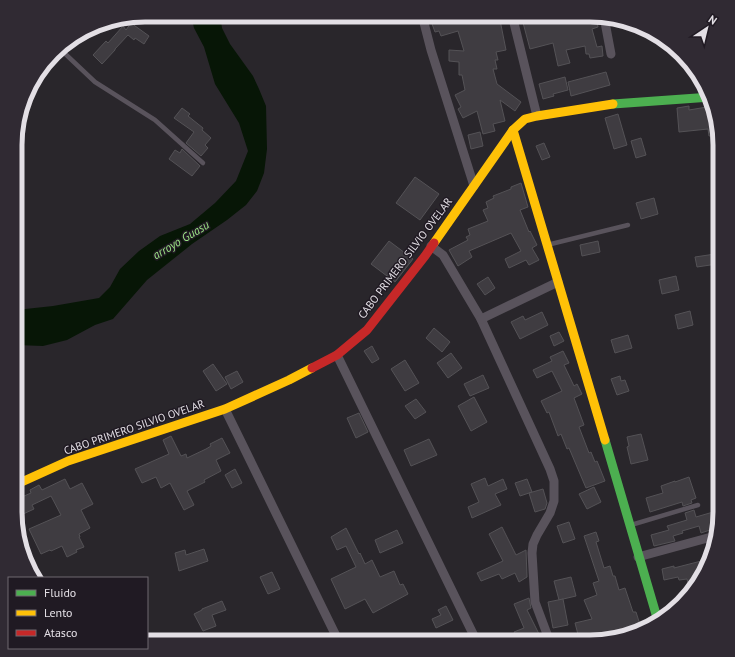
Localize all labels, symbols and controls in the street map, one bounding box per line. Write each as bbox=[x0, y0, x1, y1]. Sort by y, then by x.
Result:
north arrow bbox=[687, 8, 727, 48]
text: N bbox=[706, 12, 720, 28]
street label: CABO PRIMERO SILVIO OVELAR bbox=[355, 194, 455, 321]
water label: arroyo Guasu bbox=[150, 217, 212, 262]
street label: CABO PRIMERO SILVIO OVELAR bbox=[62, 396, 207, 458]
legend bbox=[8, 577, 148, 649]
text: Fluido bbox=[44, 585, 76, 600]
text: Lento bbox=[44, 605, 73, 620]
text: Atasco bbox=[44, 625, 77, 640]

